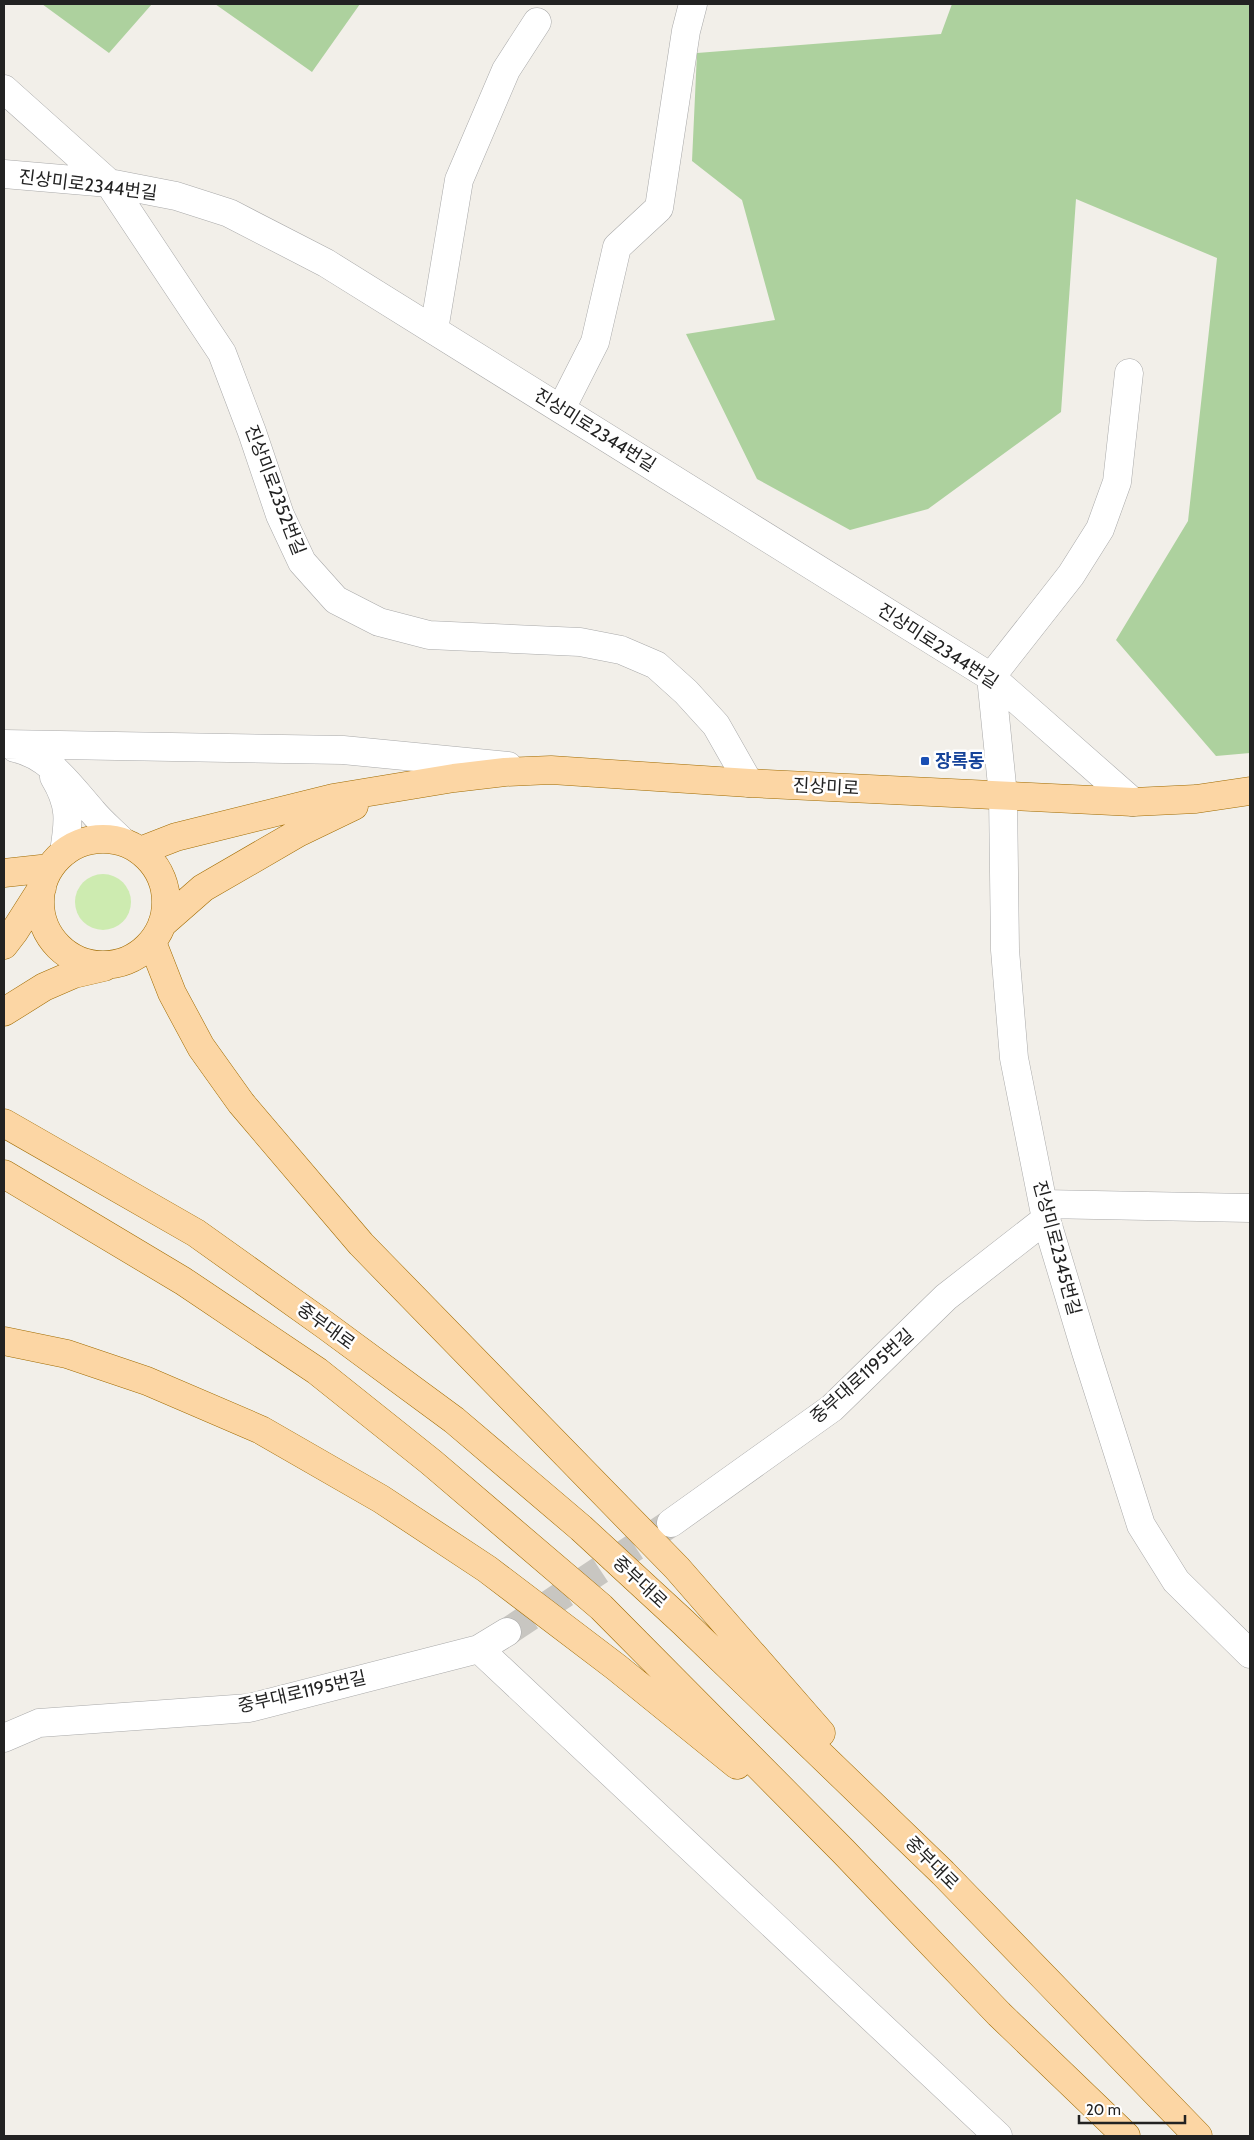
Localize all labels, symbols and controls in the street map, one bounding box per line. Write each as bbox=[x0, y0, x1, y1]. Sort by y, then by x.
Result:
street label: 진상미로2344번길 bbox=[18, 166, 158, 204]
street label: 진상미로2344번길 bbox=[530, 384, 660, 476]
street label: 진상미로2352번길 bbox=[240, 422, 310, 558]
street label: 진상미로2344번길 bbox=[874, 599, 1002, 693]
place label: 장록동 bbox=[935, 750, 985, 772]
marker: 장록동 bbox=[919, 755, 931, 767]
street label: 진상미로 bbox=[792, 774, 860, 800]
street label: 진상미로2345번길 bbox=[1028, 1178, 1086, 1318]
street label: 중부대로 bbox=[293, 1298, 359, 1354]
street label: 중부대로1195번길 bbox=[806, 1324, 918, 1428]
street label: 중부대로 bbox=[608, 1551, 672, 1613]
street label: 중부대로1195번길 bbox=[236, 1667, 368, 1717]
street label: 중부대로 bbox=[901, 1832, 963, 1894]
scale bar bbox=[1079, 2092, 1185, 2124]
text: 20 m bbox=[1086, 2101, 1121, 2119]

